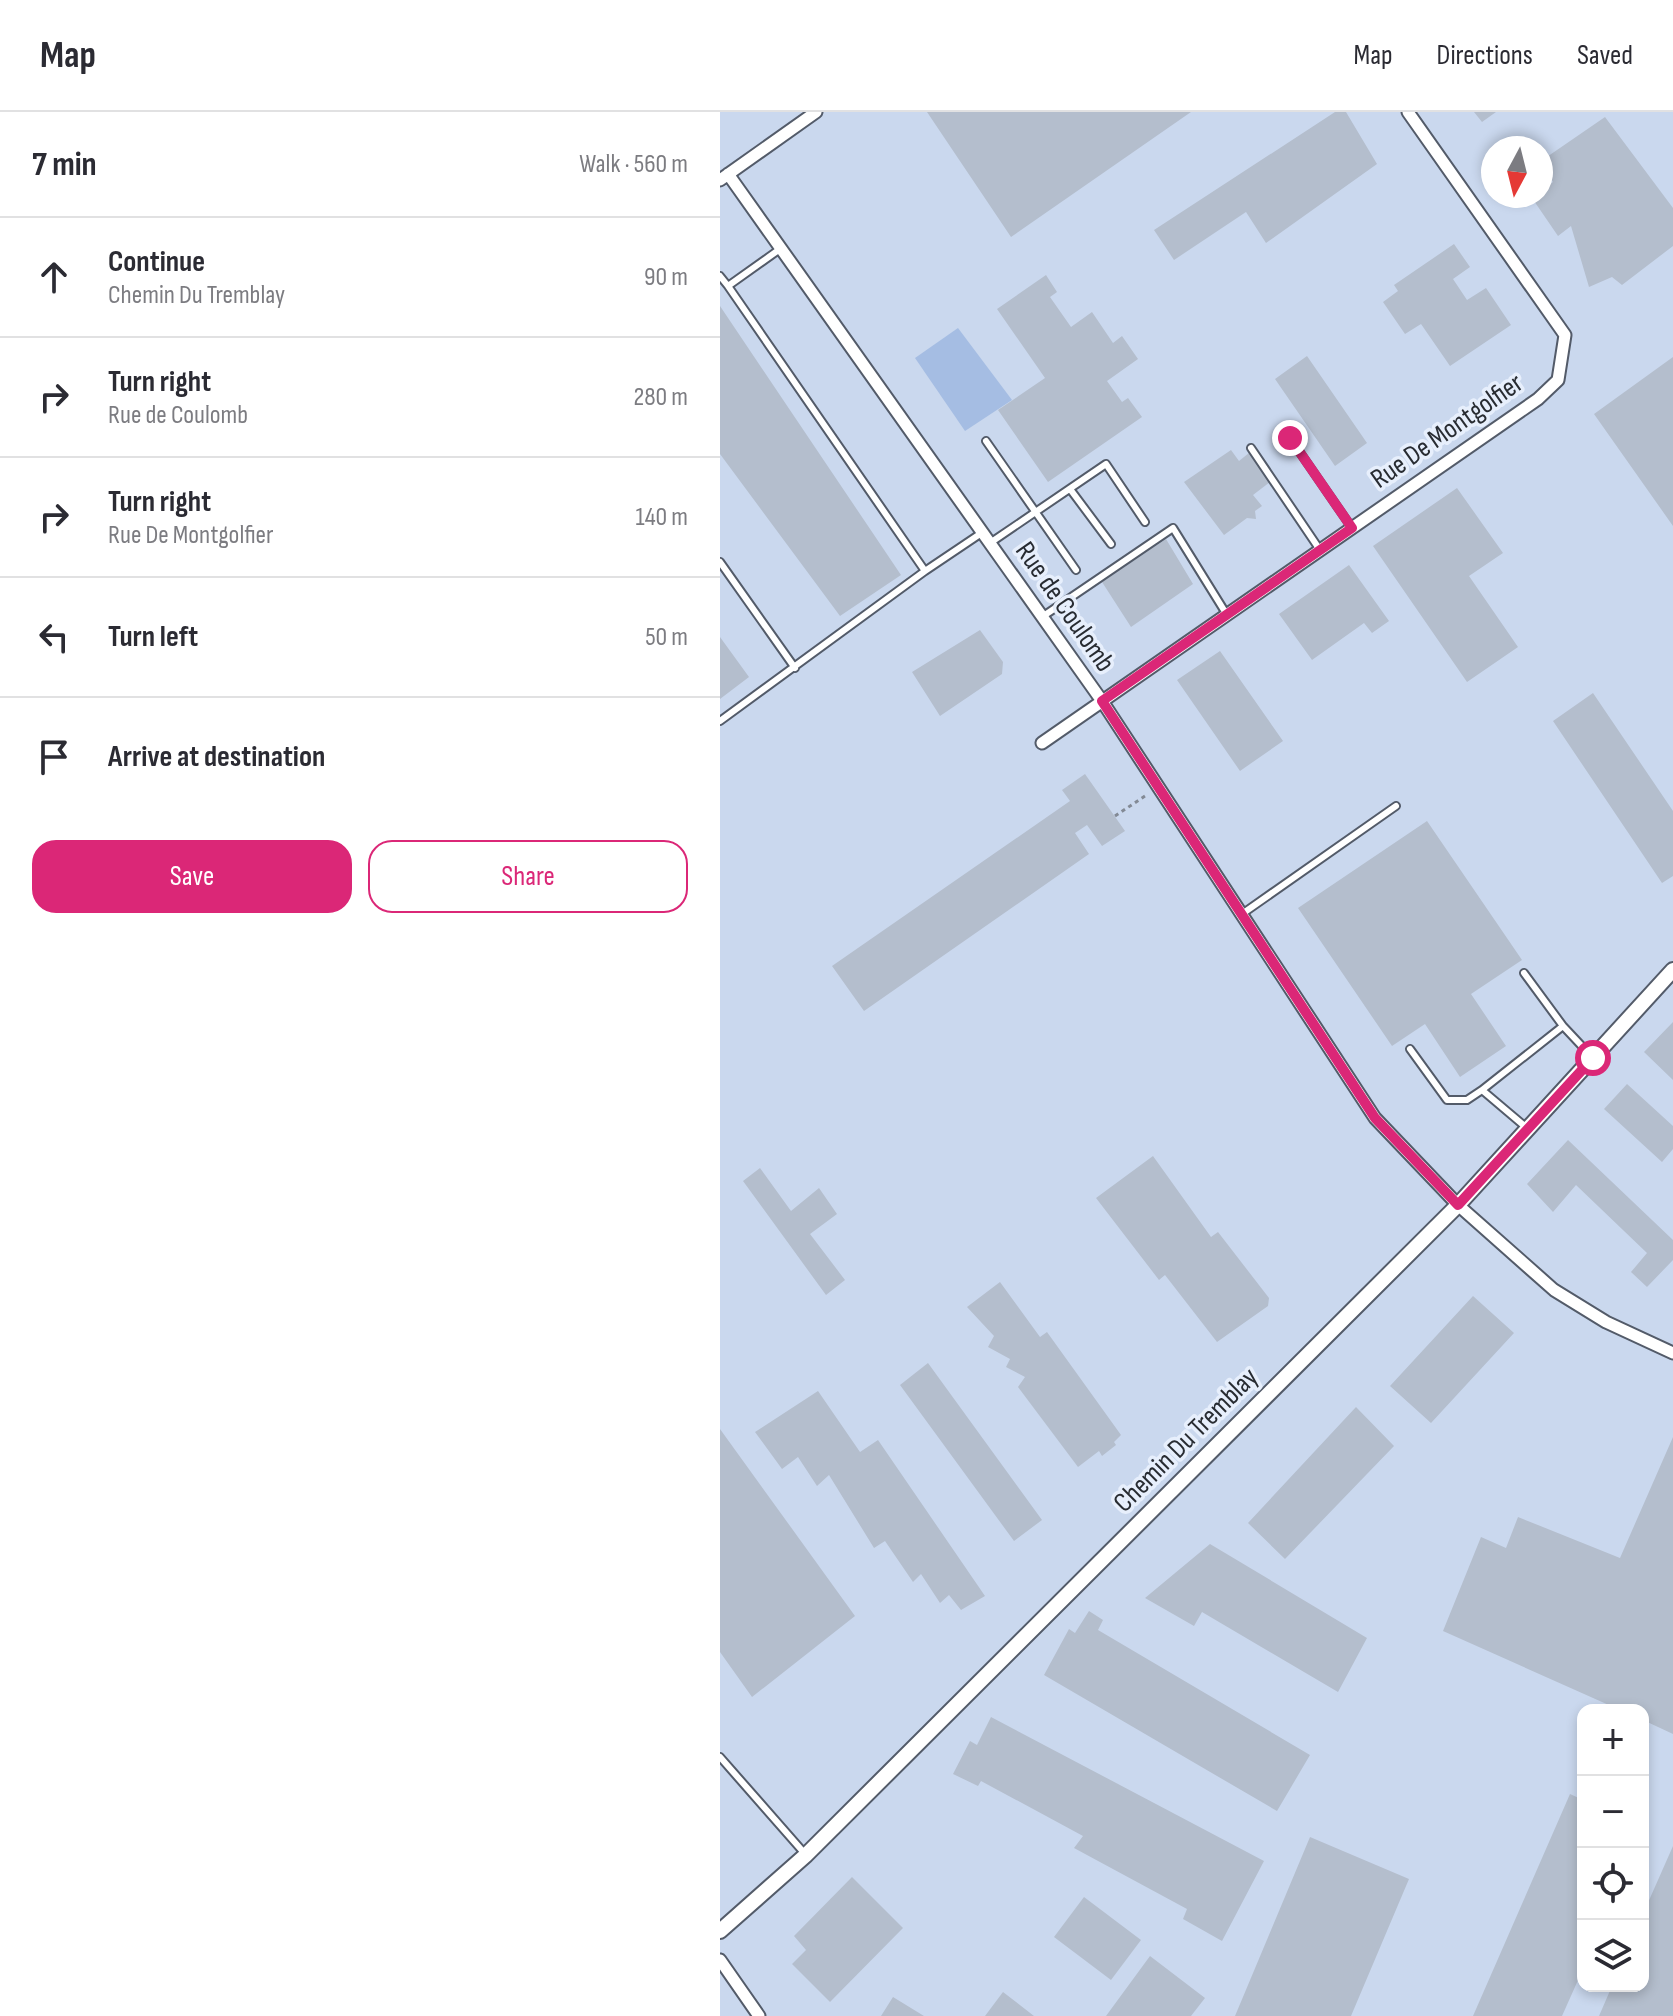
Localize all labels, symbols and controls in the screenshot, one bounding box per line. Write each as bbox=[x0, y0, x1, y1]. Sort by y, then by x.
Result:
text: Map bbox=[40, 33, 96, 78]
text: Map bbox=[1354, 39, 1393, 72]
text: Directions bbox=[1437, 39, 1533, 72]
text: Saved bbox=[1577, 39, 1633, 72]
north arrow bbox=[1481, 136, 1553, 208]
text: 7 min bbox=[32, 144, 97, 185]
text: Walk · 560 m bbox=[579, 149, 688, 180]
text: Continue bbox=[108, 244, 205, 280]
icon: ahead bbox=[32, 255, 76, 299]
text: 90 m bbox=[644, 262, 688, 293]
text: Chemin Du Tremblay bbox=[108, 280, 285, 311]
text: Turn right bbox=[108, 364, 211, 400]
street label: Rue De Montgolfier bbox=[1365, 366, 1529, 496]
icon: right bbox=[32, 375, 76, 419]
text: 280 m bbox=[633, 382, 688, 413]
text: Rue de Coulomb bbox=[108, 400, 248, 431]
route end bbox=[1272, 420, 1308, 456]
text: Turn right bbox=[108, 484, 211, 520]
icon: right bbox=[32, 495, 76, 539]
text: 140 m bbox=[636, 502, 688, 533]
text: Rue De Montgolfier bbox=[108, 520, 274, 551]
street label: Rue de Coulomb bbox=[1008, 536, 1122, 678]
icon: left bbox=[32, 615, 76, 659]
text: Turn left bbox=[108, 619, 198, 655]
text: 50 m bbox=[645, 622, 688, 653]
icon: arrive bbox=[32, 735, 76, 779]
text: Arrive at destination bbox=[108, 739, 325, 775]
button: Save bbox=[32, 840, 352, 913]
button: Share bbox=[368, 840, 688, 913]
route start bbox=[1575, 1040, 1611, 1076]
street label: Chemin Du Tremblay bbox=[1107, 1361, 1265, 1519]
map controls bbox=[1577, 1704, 1649, 1992]
button: + bbox=[1577, 1704, 1649, 1776]
button: − bbox=[1577, 1776, 1649, 1848]
button: locate bbox=[1577, 1848, 1649, 1920]
button: layers bbox=[1577, 1920, 1649, 1992]

